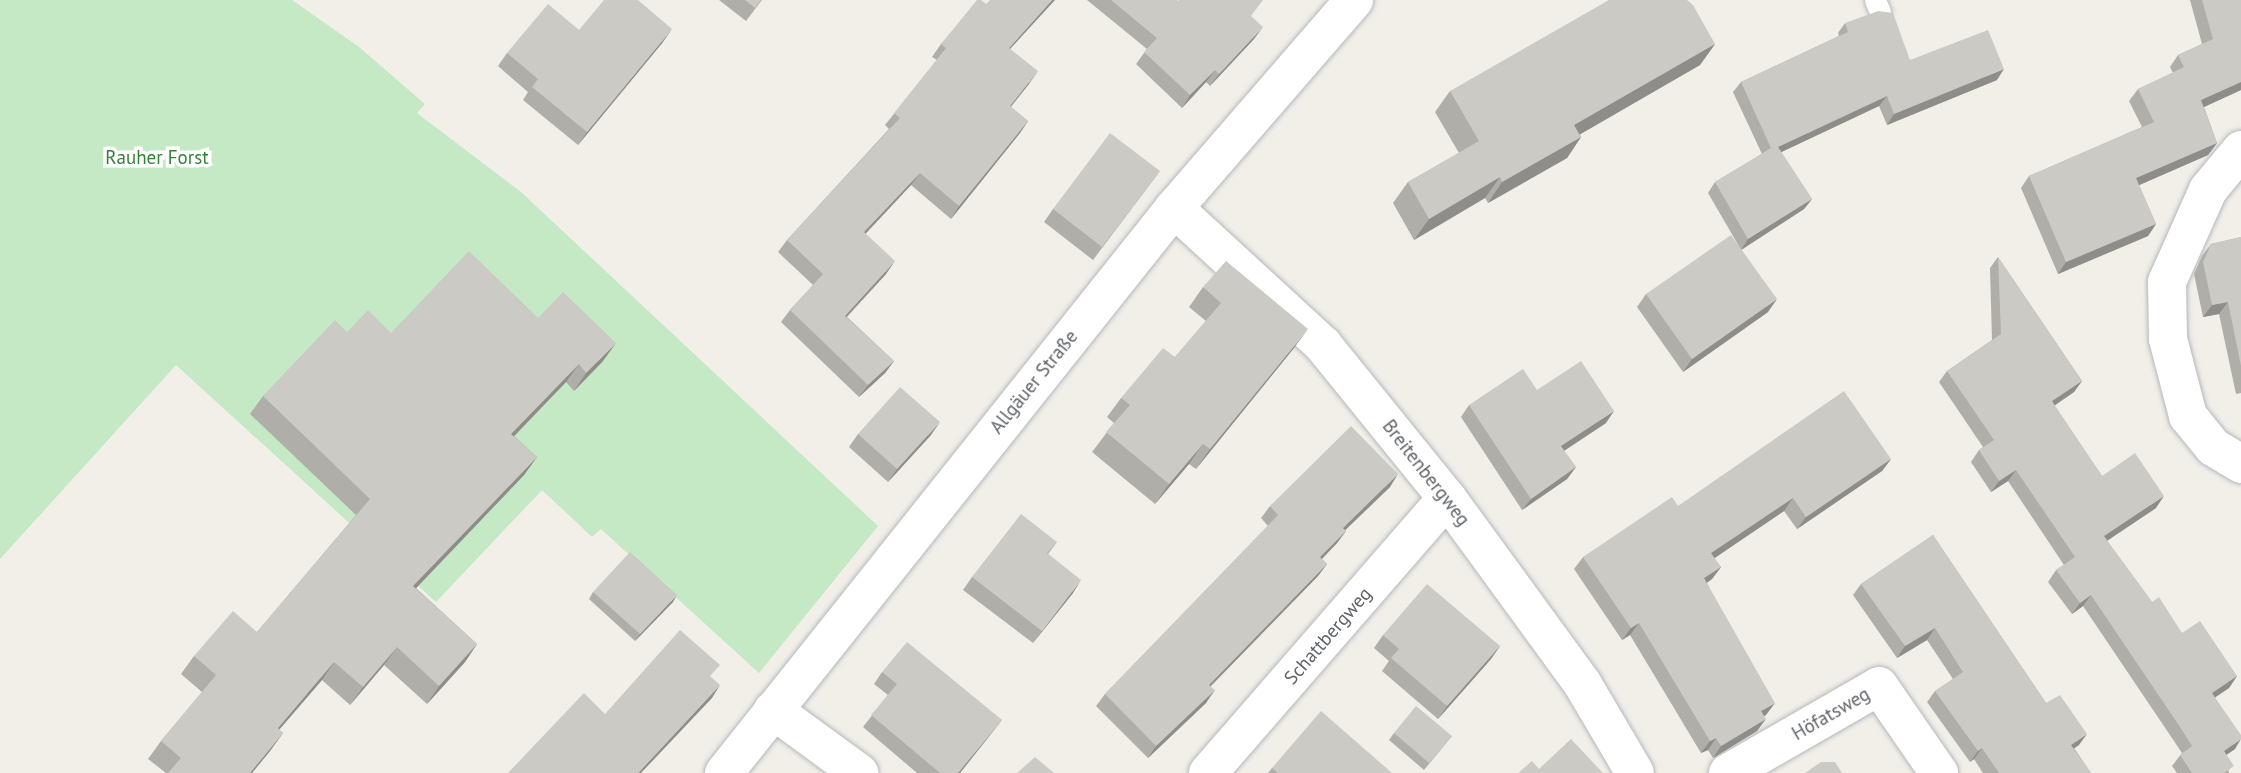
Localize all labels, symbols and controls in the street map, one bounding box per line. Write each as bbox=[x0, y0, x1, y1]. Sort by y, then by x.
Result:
park label: Rauher Forst bbox=[105, 147, 209, 169]
street label: Allgäuer Straße bbox=[985, 326, 1083, 438]
street label: Breitenbergweg bbox=[1377, 415, 1475, 531]
street label: Schattbergweg bbox=[1280, 583, 1376, 689]
street label: Höfatsweg bbox=[1788, 683, 1874, 745]

